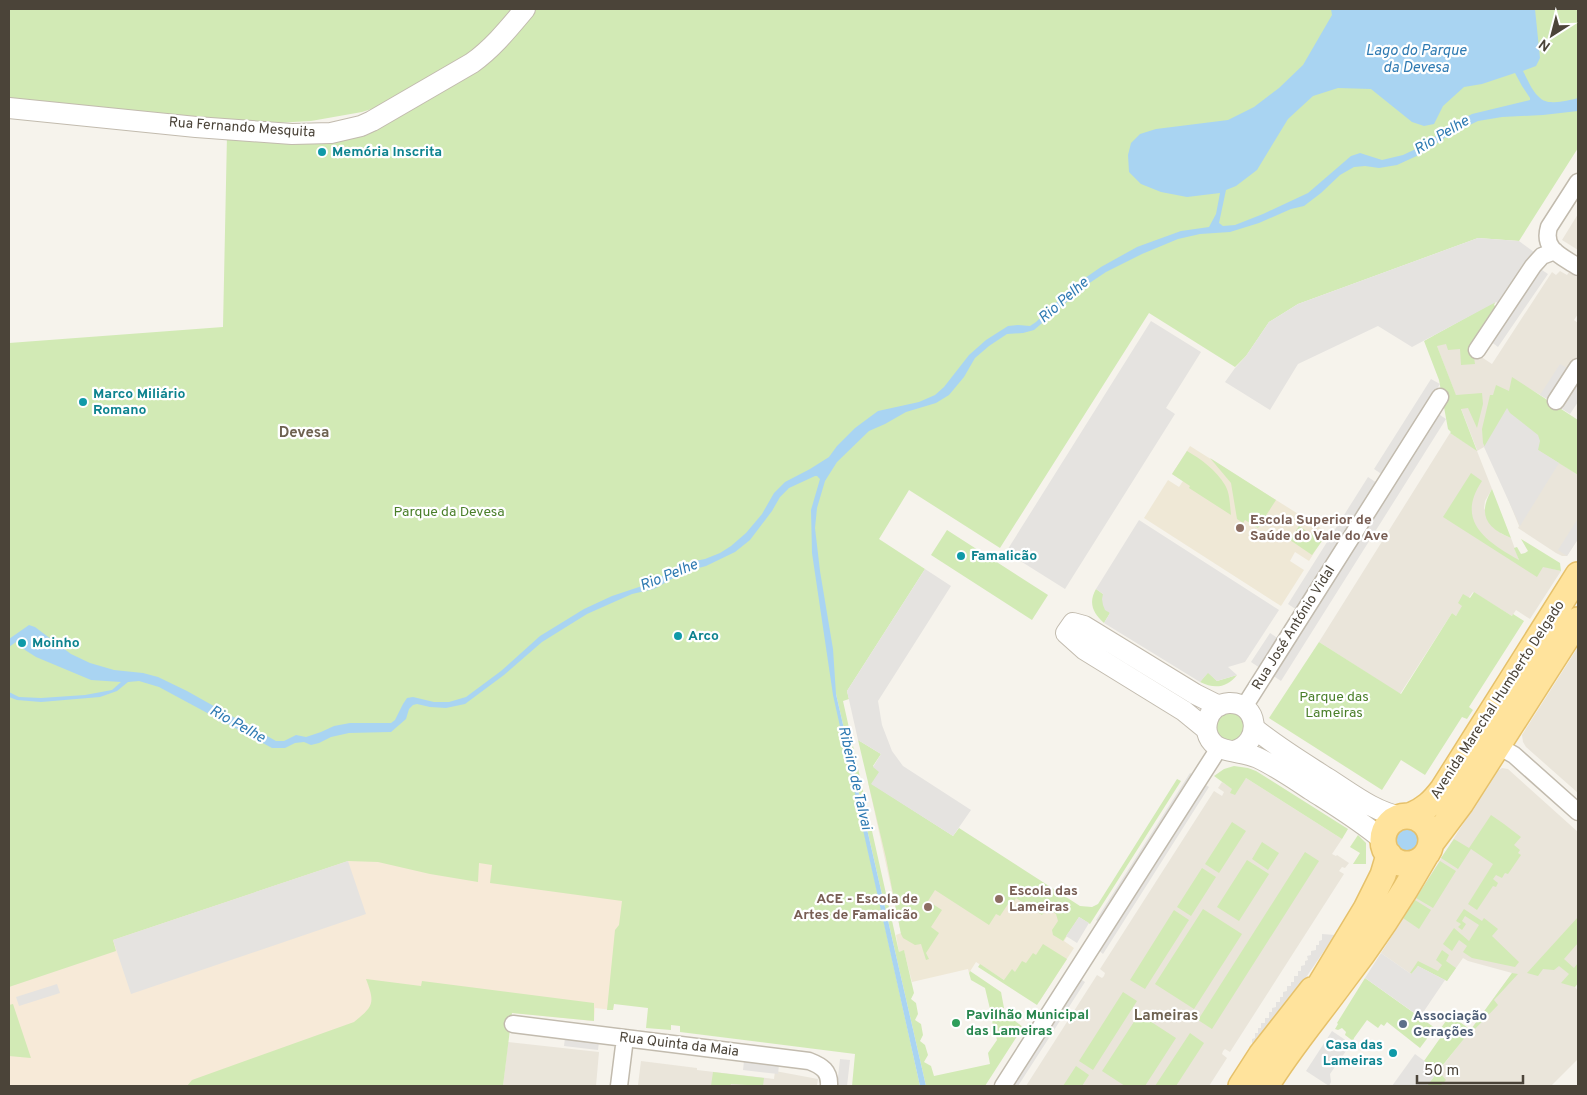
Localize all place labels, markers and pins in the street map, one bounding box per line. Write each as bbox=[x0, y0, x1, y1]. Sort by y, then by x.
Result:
place label: Memória Inscrita bbox=[332, 144, 442, 161]
marker: Memória Inscrita bbox=[316, 146, 328, 158]
place label: Marco Miliário Romano bbox=[93, 386, 186, 419]
marker: Marco Miliário Romano bbox=[77, 396, 89, 408]
place label: Escola Superior de Saúde do Vale do Ave bbox=[1250, 512, 1388, 545]
marker: Escola Superior de Saúde do Vale do Ave bbox=[1234, 522, 1246, 534]
place label: Famalicão bbox=[971, 548, 1037, 565]
marker: Famalicão bbox=[955, 550, 967, 562]
place label: Arco bbox=[688, 628, 719, 645]
marker: Arco bbox=[672, 630, 684, 642]
place label: Moinho bbox=[32, 635, 80, 652]
marker: Moinho bbox=[16, 637, 28, 649]
place label: Escola das Lameiras bbox=[1009, 883, 1078, 916]
place label: ACE - Escola de Artes de Famalicão bbox=[793, 891, 918, 924]
marker: Escola das Lameiras bbox=[993, 893, 1005, 905]
marker: ACE - Escola de Artes de Famalicão bbox=[922, 901, 934, 913]
place label: Pavilhão Municipal das Lameiras bbox=[966, 1007, 1089, 1040]
place label: Associação Gerações bbox=[1413, 1008, 1487, 1041]
marker: Pavilhão Municipal das Lameiras bbox=[950, 1017, 962, 1029]
marker: Associação Gerações bbox=[1397, 1018, 1409, 1030]
place label: Casa das Lameiras bbox=[1323, 1037, 1383, 1070]
marker: Casa das Lameiras bbox=[1387, 1047, 1399, 1059]

